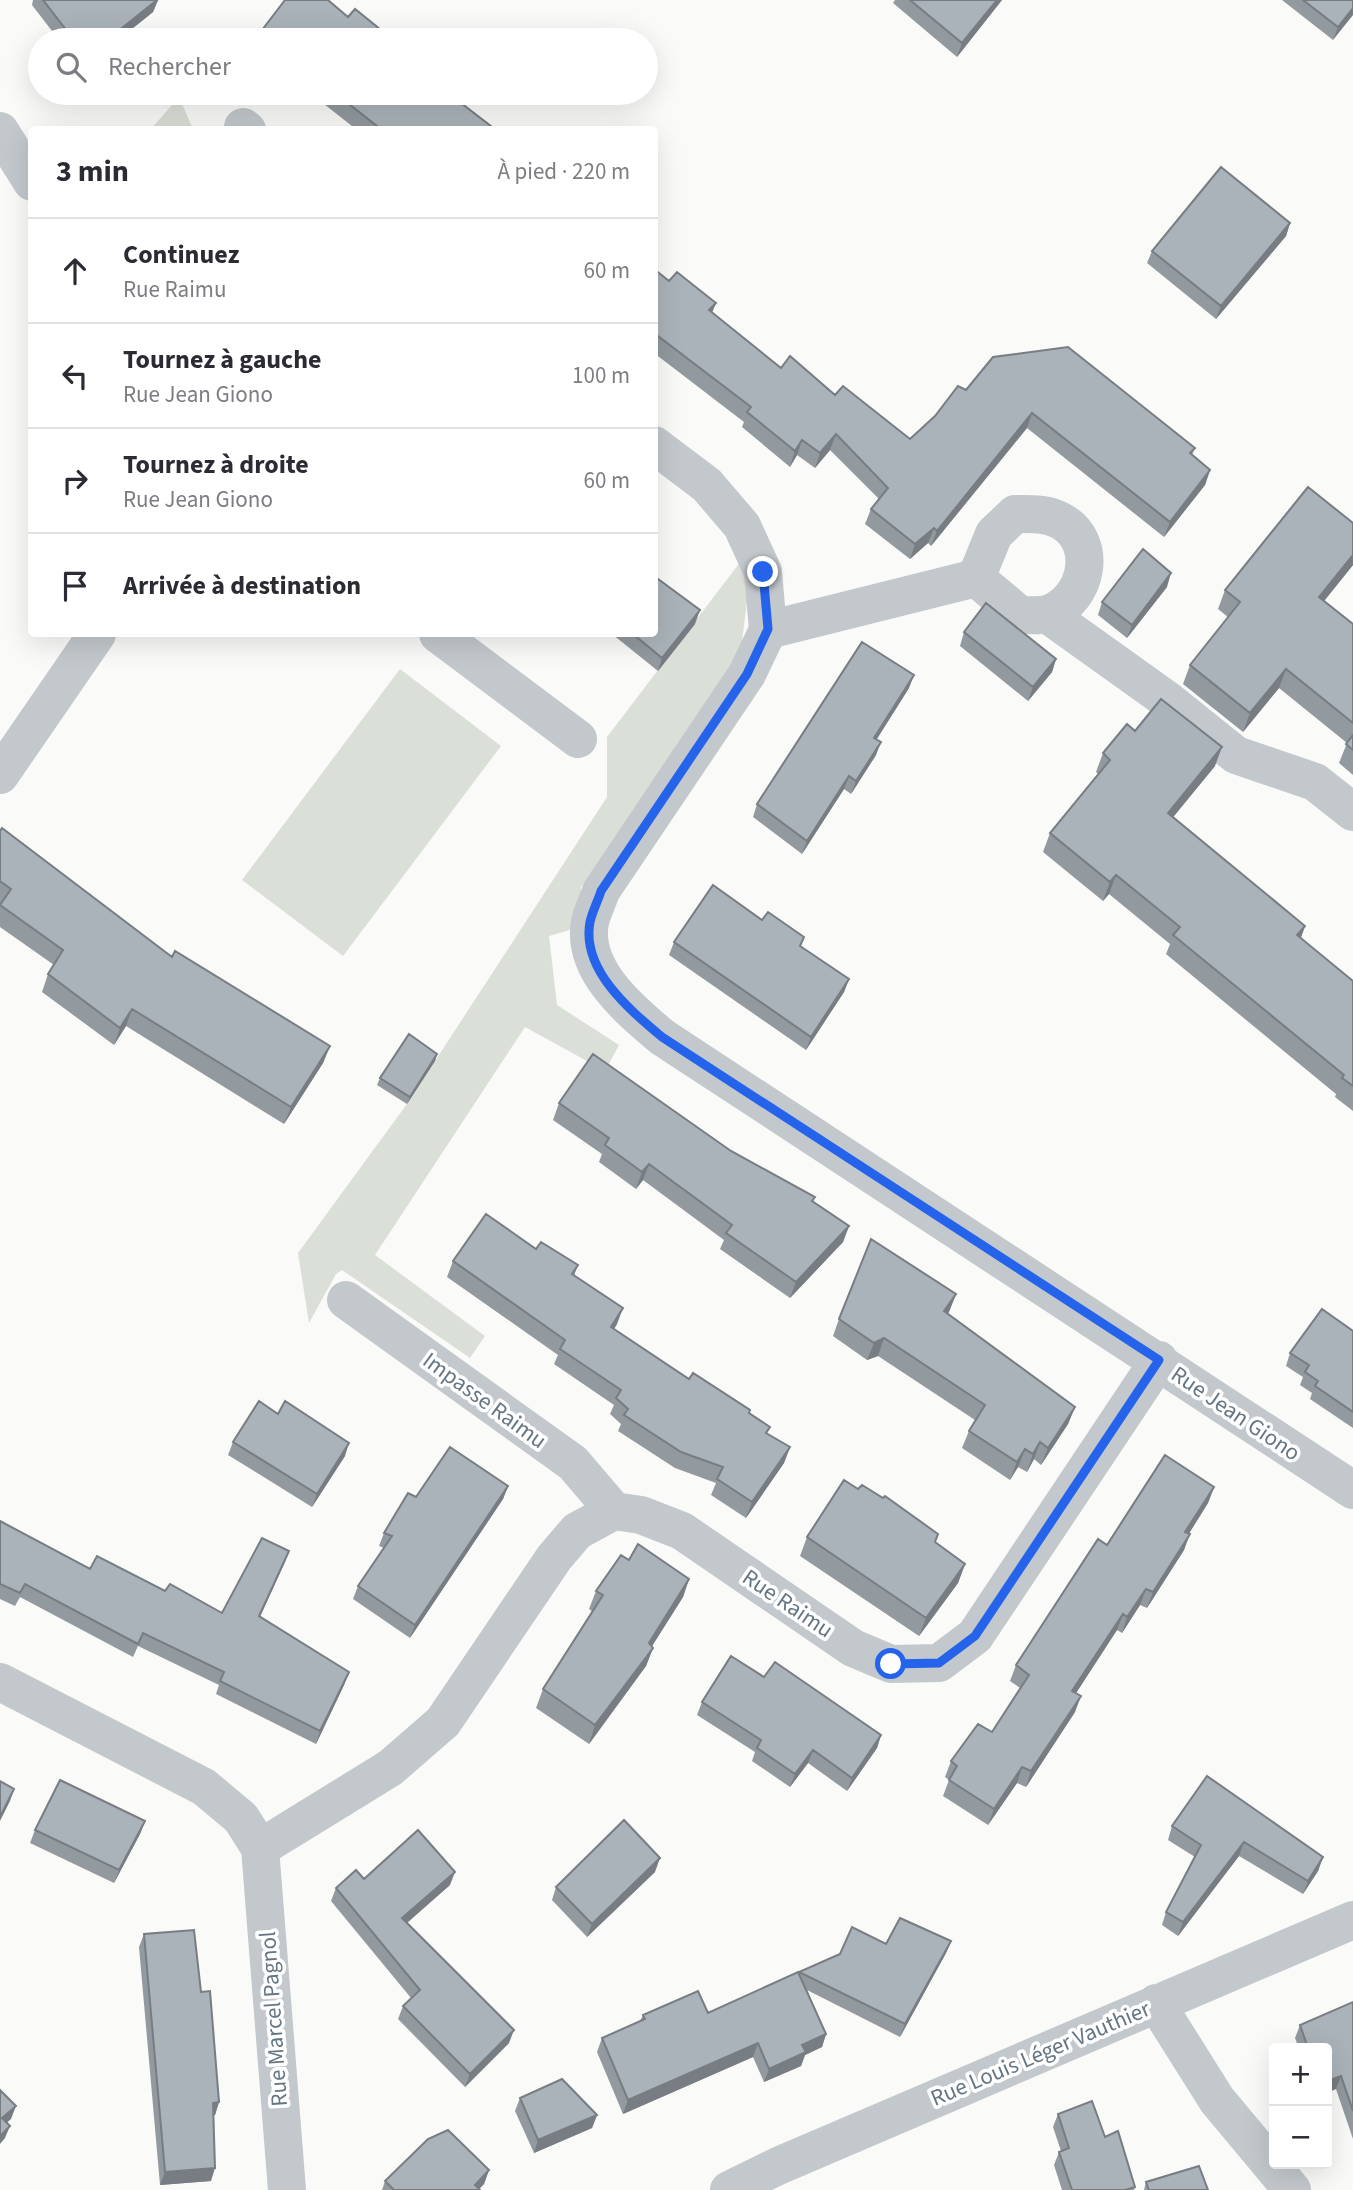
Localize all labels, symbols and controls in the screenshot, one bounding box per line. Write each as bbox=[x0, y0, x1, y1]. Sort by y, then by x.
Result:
search box bbox=[28, 28, 658, 105]
icon: search bbox=[52, 48, 90, 86]
text: Rechercher bbox=[108, 48, 231, 85]
text: 3 min bbox=[56, 150, 129, 193]
text: À pied · 220 m bbox=[497, 155, 630, 188]
text: Continuez bbox=[123, 236, 239, 273]
icon: ahead bbox=[56, 252, 94, 290]
text: 60 m bbox=[583, 254, 630, 287]
text: Rue Raimu bbox=[123, 273, 226, 306]
text: Tournez à gauche bbox=[123, 341, 322, 378]
icon: left bbox=[56, 357, 94, 395]
text: 100 m bbox=[572, 359, 630, 392]
text: Rue Jean Giono bbox=[123, 378, 273, 411]
text: Tournez à droite bbox=[123, 446, 309, 483]
icon: right bbox=[56, 462, 94, 500]
text: 60 m bbox=[583, 464, 630, 497]
text: Rue Jean Giono bbox=[123, 483, 273, 516]
route end bbox=[747, 556, 778, 587]
icon: arrive bbox=[56, 567, 94, 605]
text: Arrivée à destination bbox=[123, 567, 361, 604]
street label: Impasse Raimu bbox=[416, 1344, 554, 1457]
street label: Rue Jean Giono bbox=[1164, 1358, 1307, 1469]
street label: Rue Raimu bbox=[736, 1561, 840, 1646]
route start bbox=[875, 1648, 906, 1679]
street label: Rue Marcel Pagnol bbox=[251, 1930, 296, 2108]
street label: Rue Louis Léger Vauthier bbox=[925, 1992, 1156, 2115]
map controls bbox=[1269, 2043, 1332, 2169]
button: + bbox=[1269, 2043, 1332, 2106]
button: − bbox=[1269, 2106, 1332, 2169]

